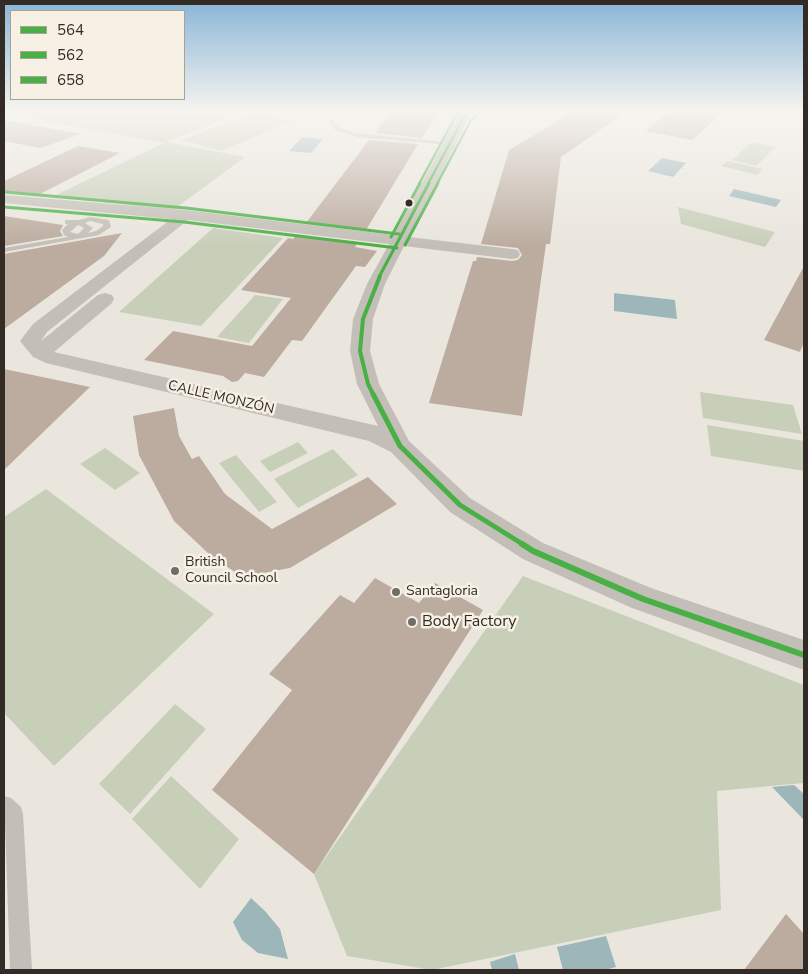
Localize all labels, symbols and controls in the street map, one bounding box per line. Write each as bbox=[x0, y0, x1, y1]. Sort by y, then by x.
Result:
legend bbox=[10, 10, 185, 100]
text: 564 bbox=[57, 20, 84, 40]
text: 562 bbox=[57, 45, 84, 65]
text: 658 bbox=[57, 70, 84, 90]
unlabelled marker bbox=[404, 198, 414, 208]
street label: CALLE MONZÓN bbox=[166, 378, 276, 418]
place label: British Council School bbox=[185, 555, 278, 588]
marker: British Council School bbox=[169, 565, 181, 577]
place label: Santagloria bbox=[406, 584, 478, 600]
marker: Santagloria bbox=[390, 586, 402, 598]
place label: Body Factory bbox=[422, 612, 517, 632]
marker: Body Factory bbox=[406, 616, 418, 628]

